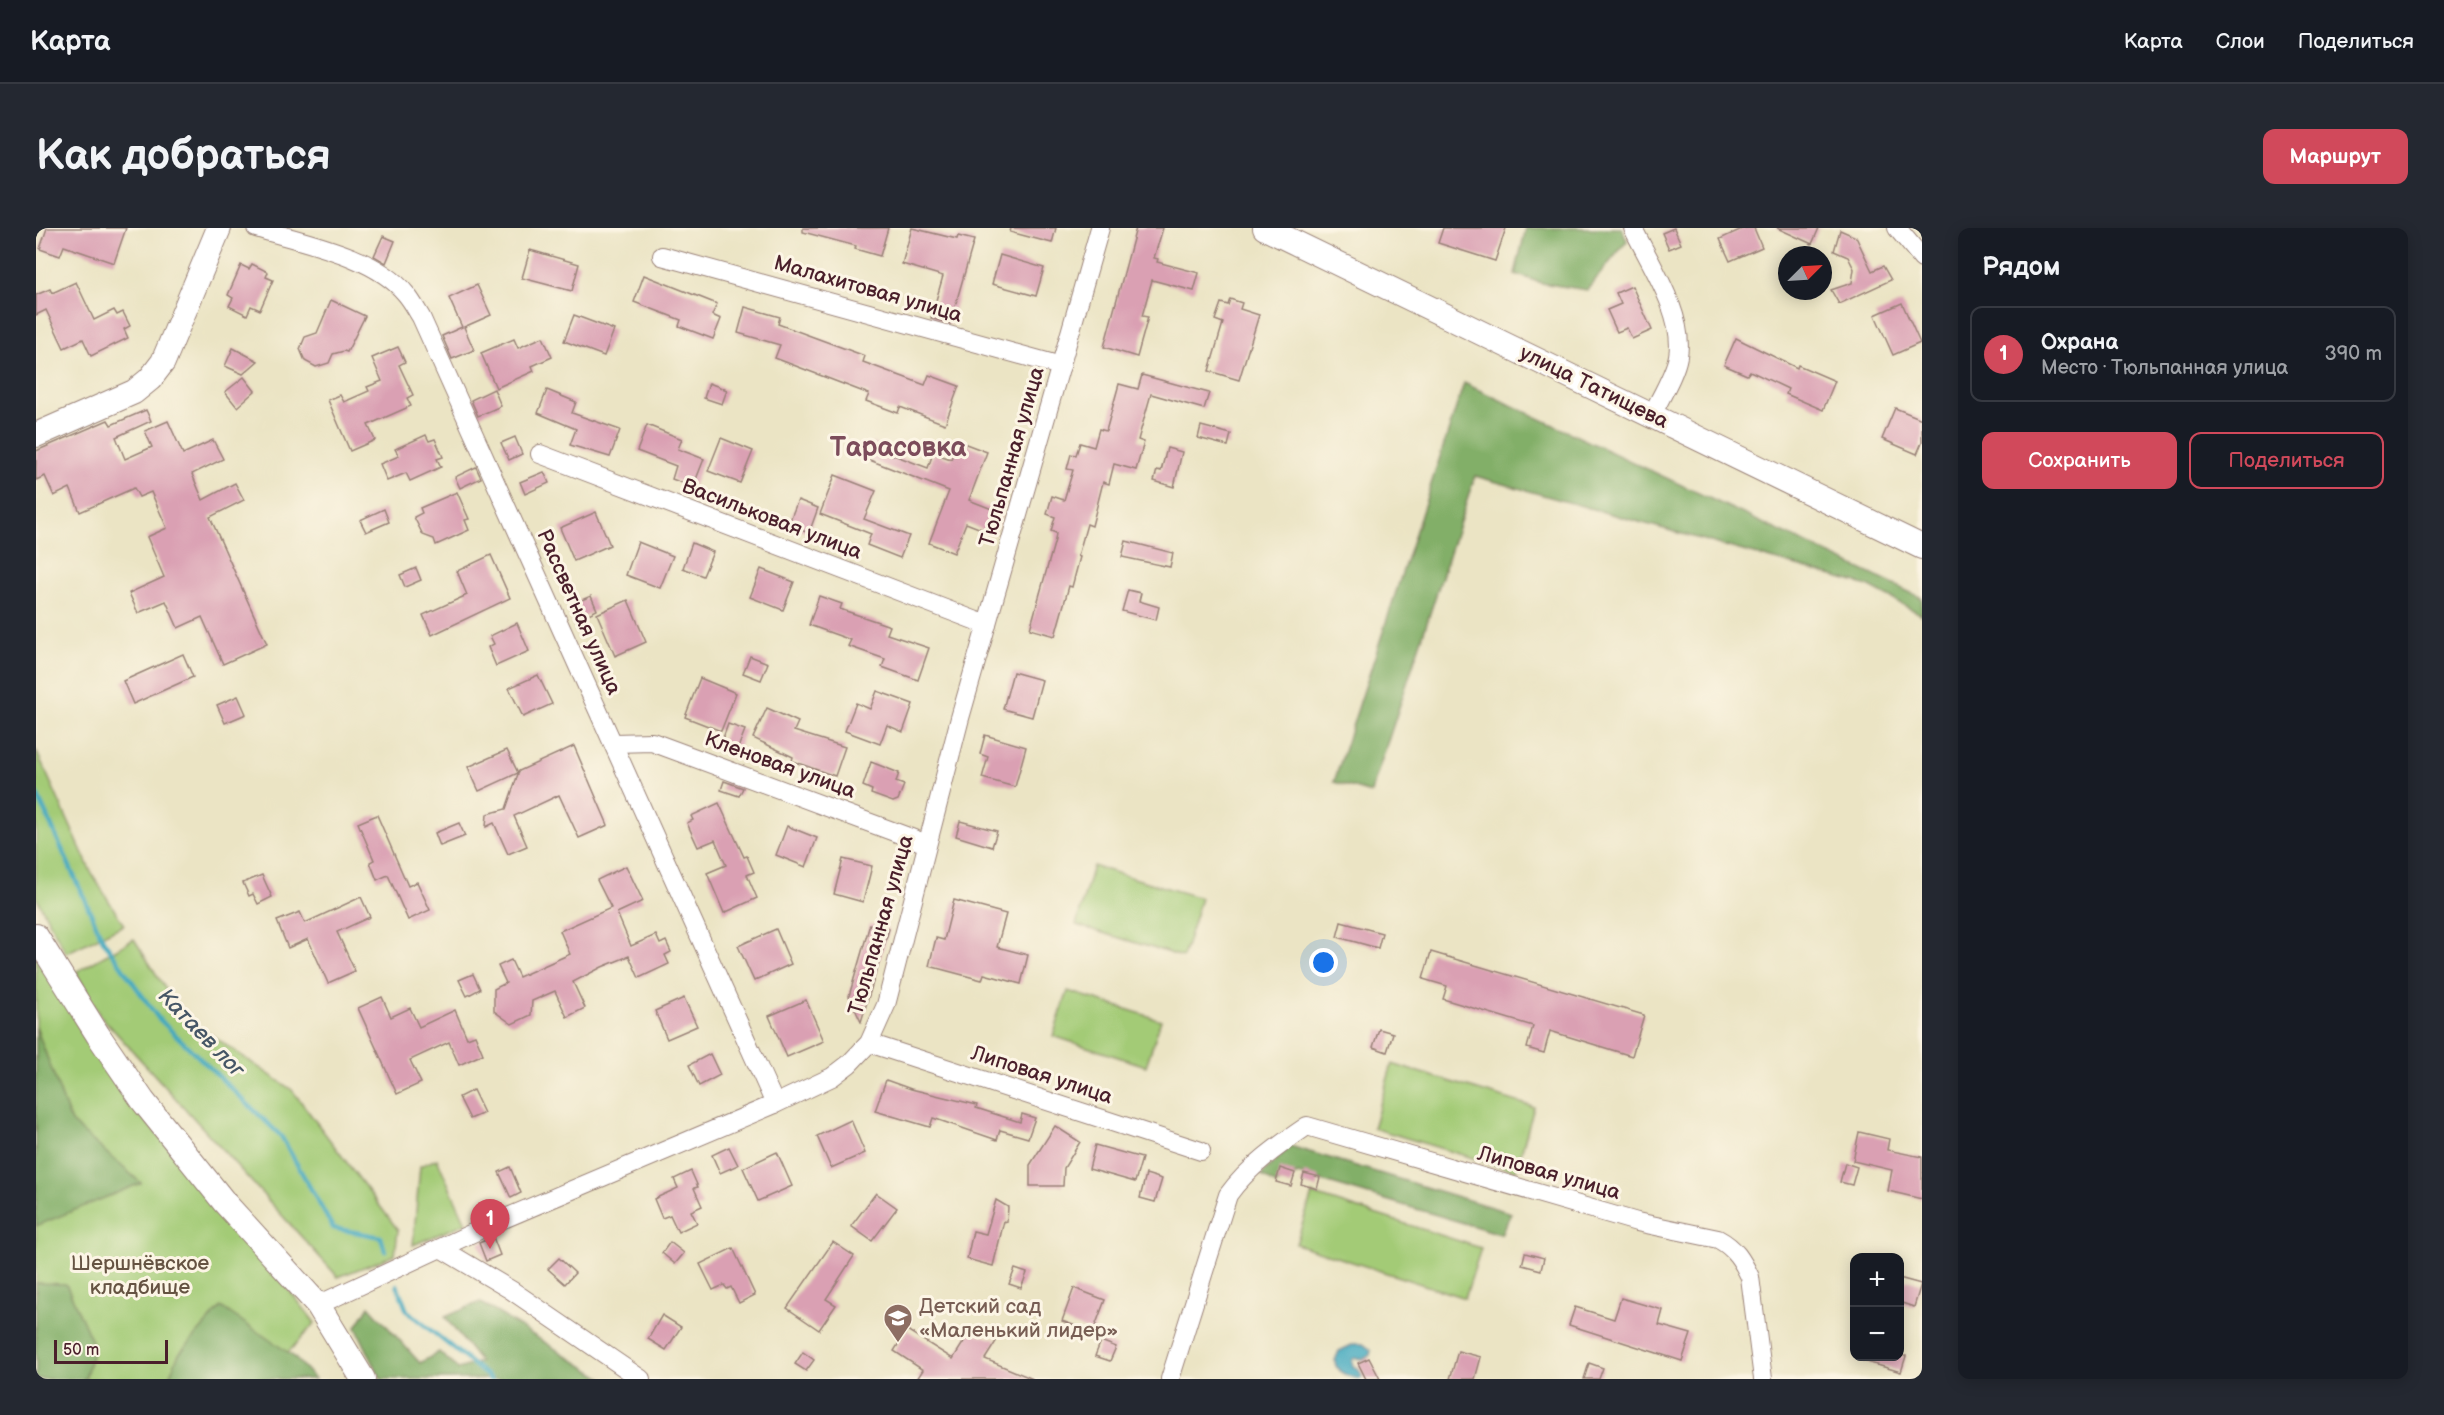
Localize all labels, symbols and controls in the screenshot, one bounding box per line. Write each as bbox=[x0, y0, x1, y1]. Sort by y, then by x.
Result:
text: Карта bbox=[30, 25, 110, 58]
text: Карта bbox=[2124, 29, 2183, 54]
text: Слои bbox=[2216, 29, 2265, 54]
text: Поделиться bbox=[2298, 29, 2414, 54]
button: Маршрут bbox=[2263, 129, 2408, 184]
text: Как добраться bbox=[36, 131, 331, 182]
north arrow bbox=[1778, 246, 1832, 300]
street label: Малахитовая улица bbox=[771, 250, 966, 328]
text: Рядом bbox=[1982, 252, 2060, 283]
text: Охрана bbox=[2041, 329, 2118, 356]
street label: улица Татищева bbox=[1516, 340, 1673, 434]
text: 1 bbox=[1999, 342, 2008, 366]
text: 390 m bbox=[2324, 342, 2382, 366]
text: Место · Тюльпанная улица bbox=[2041, 356, 2288, 380]
street label: Тюльпанная улица bbox=[974, 364, 1050, 550]
district label: Тарасовка bbox=[830, 432, 967, 464]
button: Сохранить bbox=[1982, 432, 2177, 489]
button: Поделиться bbox=[2189, 432, 2384, 489]
street label: Васильковая улица bbox=[679, 473, 866, 565]
street label: Рассветная улица bbox=[531, 525, 627, 699]
street label: Кленовая улица bbox=[701, 726, 859, 804]
street label: Тюльпанная улица bbox=[843, 832, 919, 1018]
your location bbox=[1309, 948, 1338, 977]
water label: Катаев лог bbox=[152, 983, 251, 1084]
street label: Липовая улица bbox=[967, 1040, 1116, 1110]
street label: Липовая улица bbox=[1474, 1140, 1624, 1205]
pin: 1 bbox=[470, 1200, 510, 1249]
park label: Шершнёвское кладбище bbox=[71, 1251, 209, 1300]
map controls bbox=[1850, 1253, 1904, 1361]
button: + bbox=[1850, 1253, 1904, 1307]
place label: Детский сад «Маленький лидер» bbox=[919, 1294, 1118, 1343]
school or university icon: Детский сад «Маленький лидер» bbox=[882, 1302, 914, 1344]
button: − bbox=[1850, 1307, 1904, 1361]
scale bar bbox=[54, 1337, 168, 1364]
text: 50 m bbox=[63, 1341, 99, 1360]

